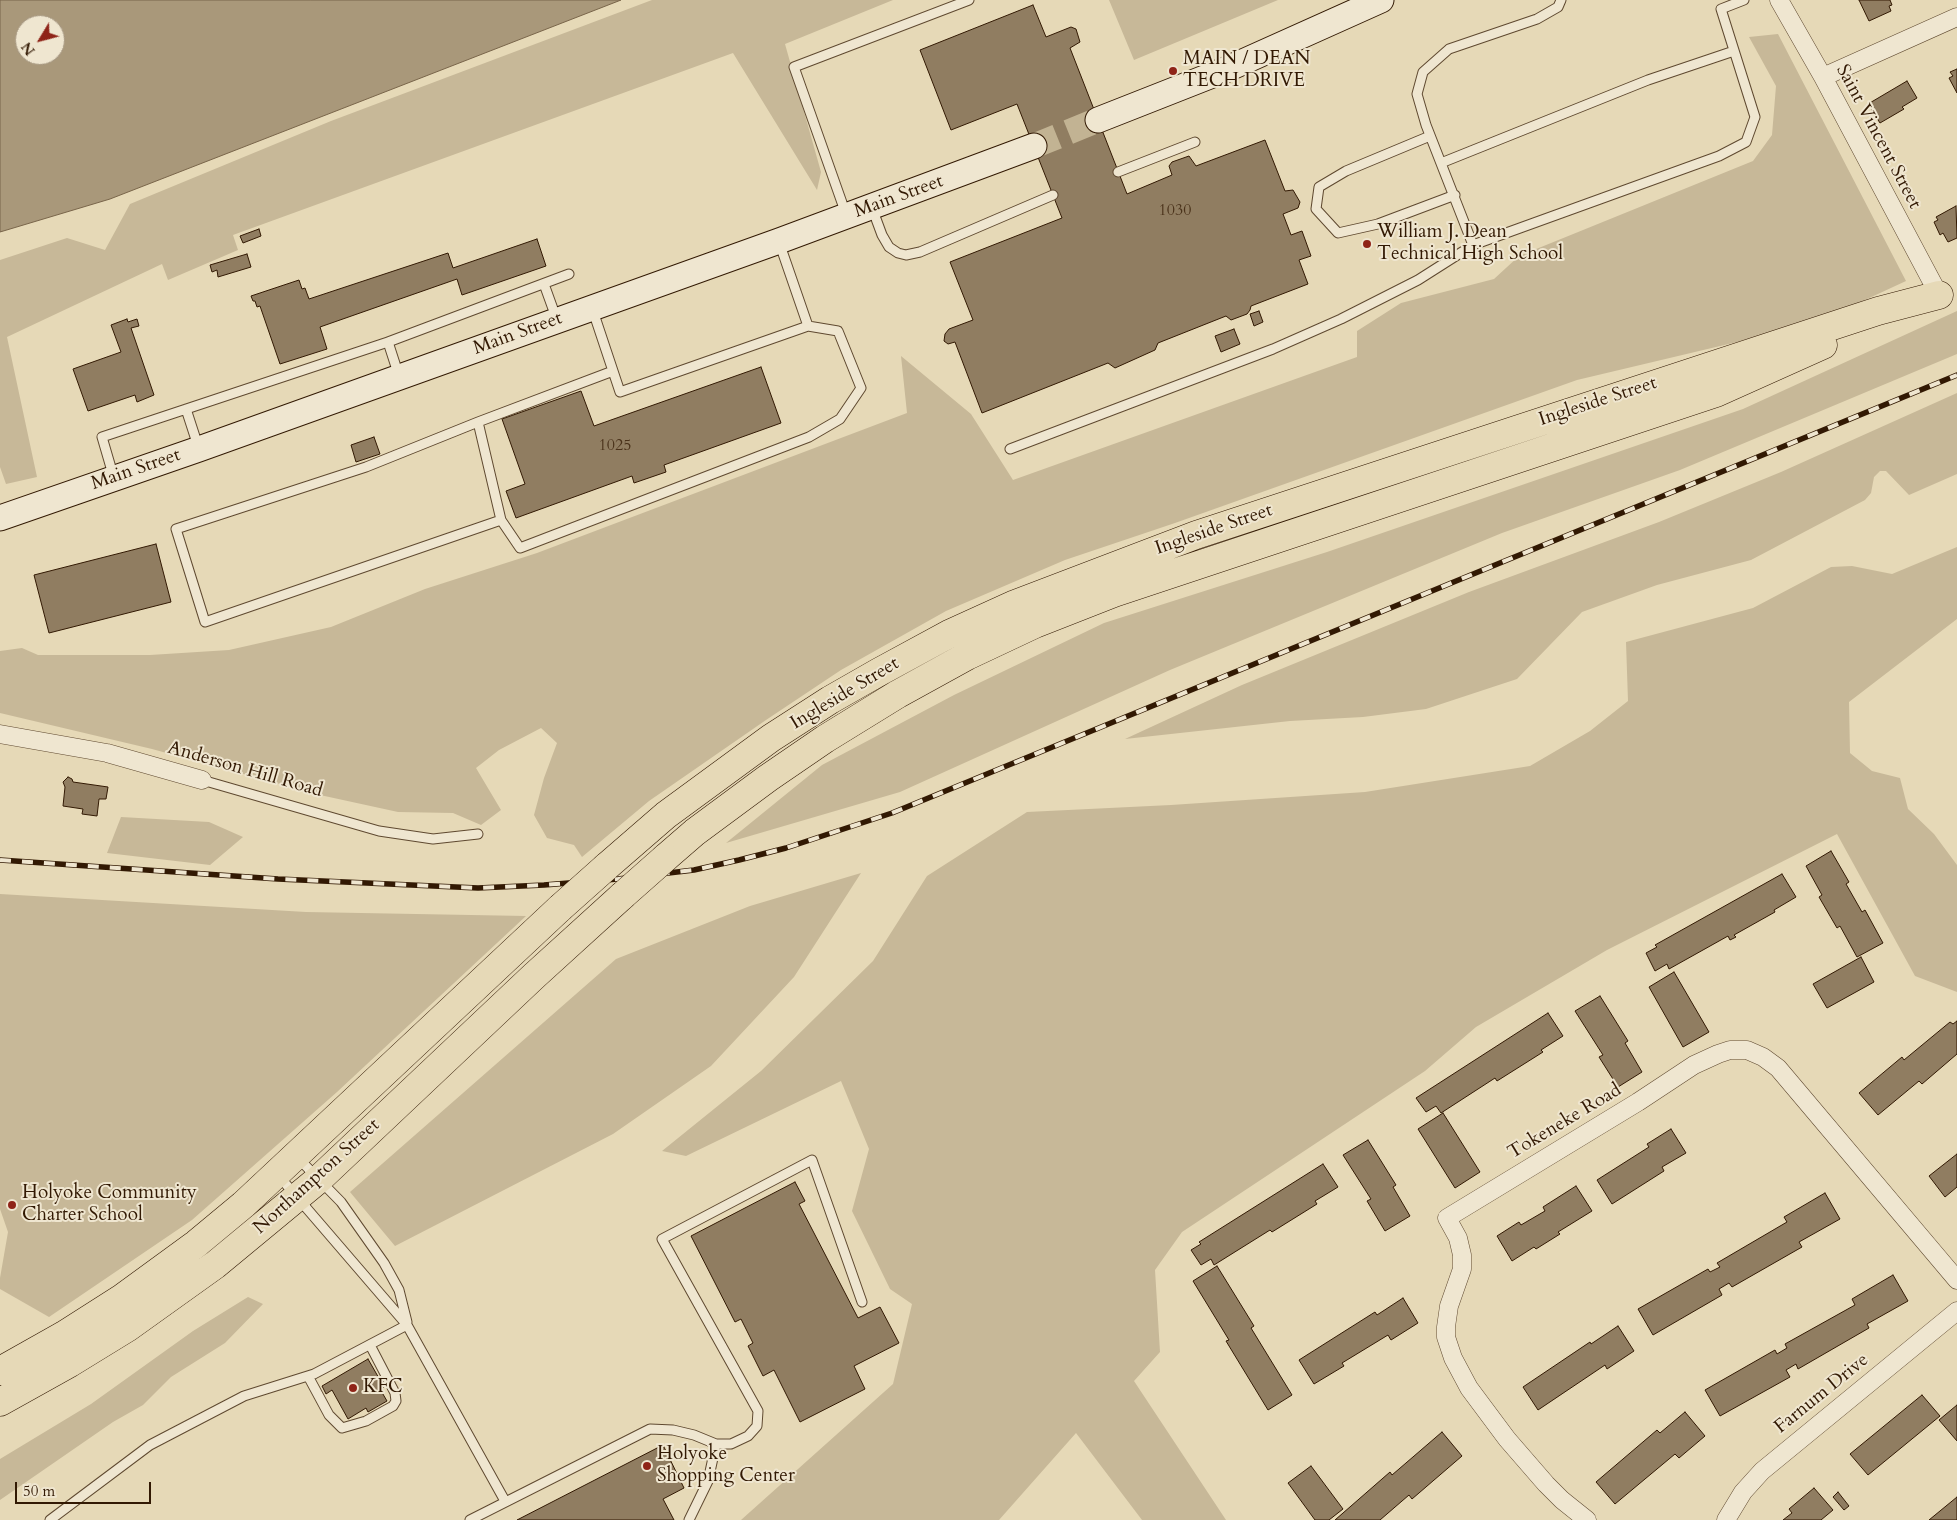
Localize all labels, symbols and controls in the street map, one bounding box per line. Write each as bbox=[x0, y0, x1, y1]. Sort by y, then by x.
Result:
north arrow bbox=[15, 15, 65, 65]
text: N bbox=[17, 38, 40, 59]
place label: MAIN / DEAN TECH DRIVE bbox=[1183, 49, 1310, 93]
street label: Saint Vincent Street bbox=[1830, 61, 1926, 213]
marker: MAIN / DEAN TECH DRIVE bbox=[1167, 65, 1179, 77]
street label: Main Street bbox=[851, 170, 947, 224]
house number: 1030 bbox=[1159, 201, 1191, 221]
place label: William J. Dean Technical High School bbox=[1377, 222, 1563, 266]
marker: William J. Dean Technical High School bbox=[1361, 238, 1373, 250]
street label: Main Street bbox=[470, 307, 566, 361]
street label: Ingleside Street bbox=[1536, 372, 1660, 432]
house number: 1025 bbox=[599, 436, 631, 456]
street label: Main Street bbox=[88, 444, 184, 496]
street label: Ingleside Street bbox=[1152, 499, 1276, 561]
street label: Ingleside Street bbox=[787, 653, 903, 735]
street label: Anderson Hill Road bbox=[165, 737, 325, 803]
street label: Tokeneke Road bbox=[1504, 1079, 1626, 1165]
street label: Northampton Street bbox=[249, 1114, 385, 1240]
place label: Holyoke Community Charter School bbox=[22, 1183, 197, 1227]
marker: Holyoke Community Charter School bbox=[6, 1199, 18, 1211]
street label: Farnum Drive bbox=[1770, 1349, 1874, 1439]
place label: KFC bbox=[363, 1377, 402, 1399]
marker: KFC bbox=[347, 1382, 359, 1394]
place label: Holyoke Shopping Center bbox=[657, 1444, 795, 1488]
marker: Holyoke Shopping Center bbox=[641, 1460, 653, 1472]
scale bar bbox=[18, 1472, 154, 1504]
text: 50 m bbox=[23, 1481, 55, 1501]

